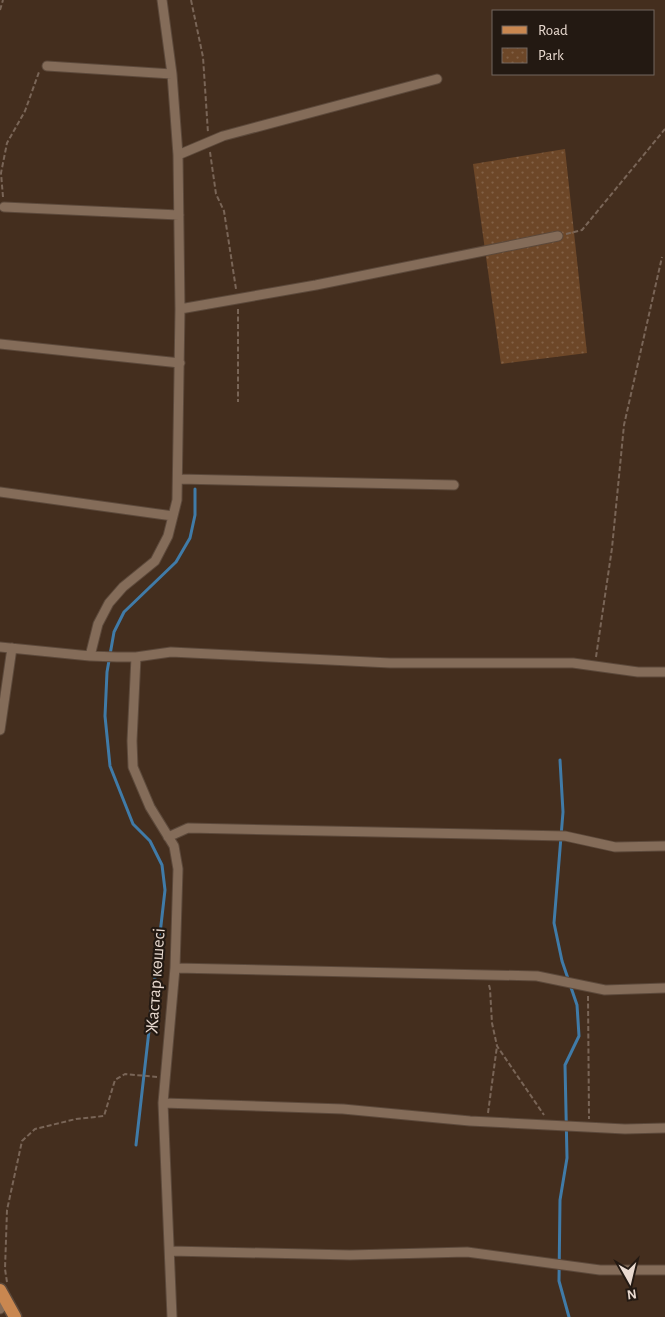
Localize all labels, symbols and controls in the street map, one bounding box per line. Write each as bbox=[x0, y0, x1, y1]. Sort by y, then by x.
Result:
legend bbox=[492, 10, 655, 75]
text: Road bbox=[538, 23, 568, 38]
text: Park bbox=[538, 48, 564, 63]
street label: Жастар көшесі bbox=[143, 927, 169, 1035]
north arrow bbox=[605, 1257, 655, 1307]
text: N bbox=[626, 1286, 637, 1301]

